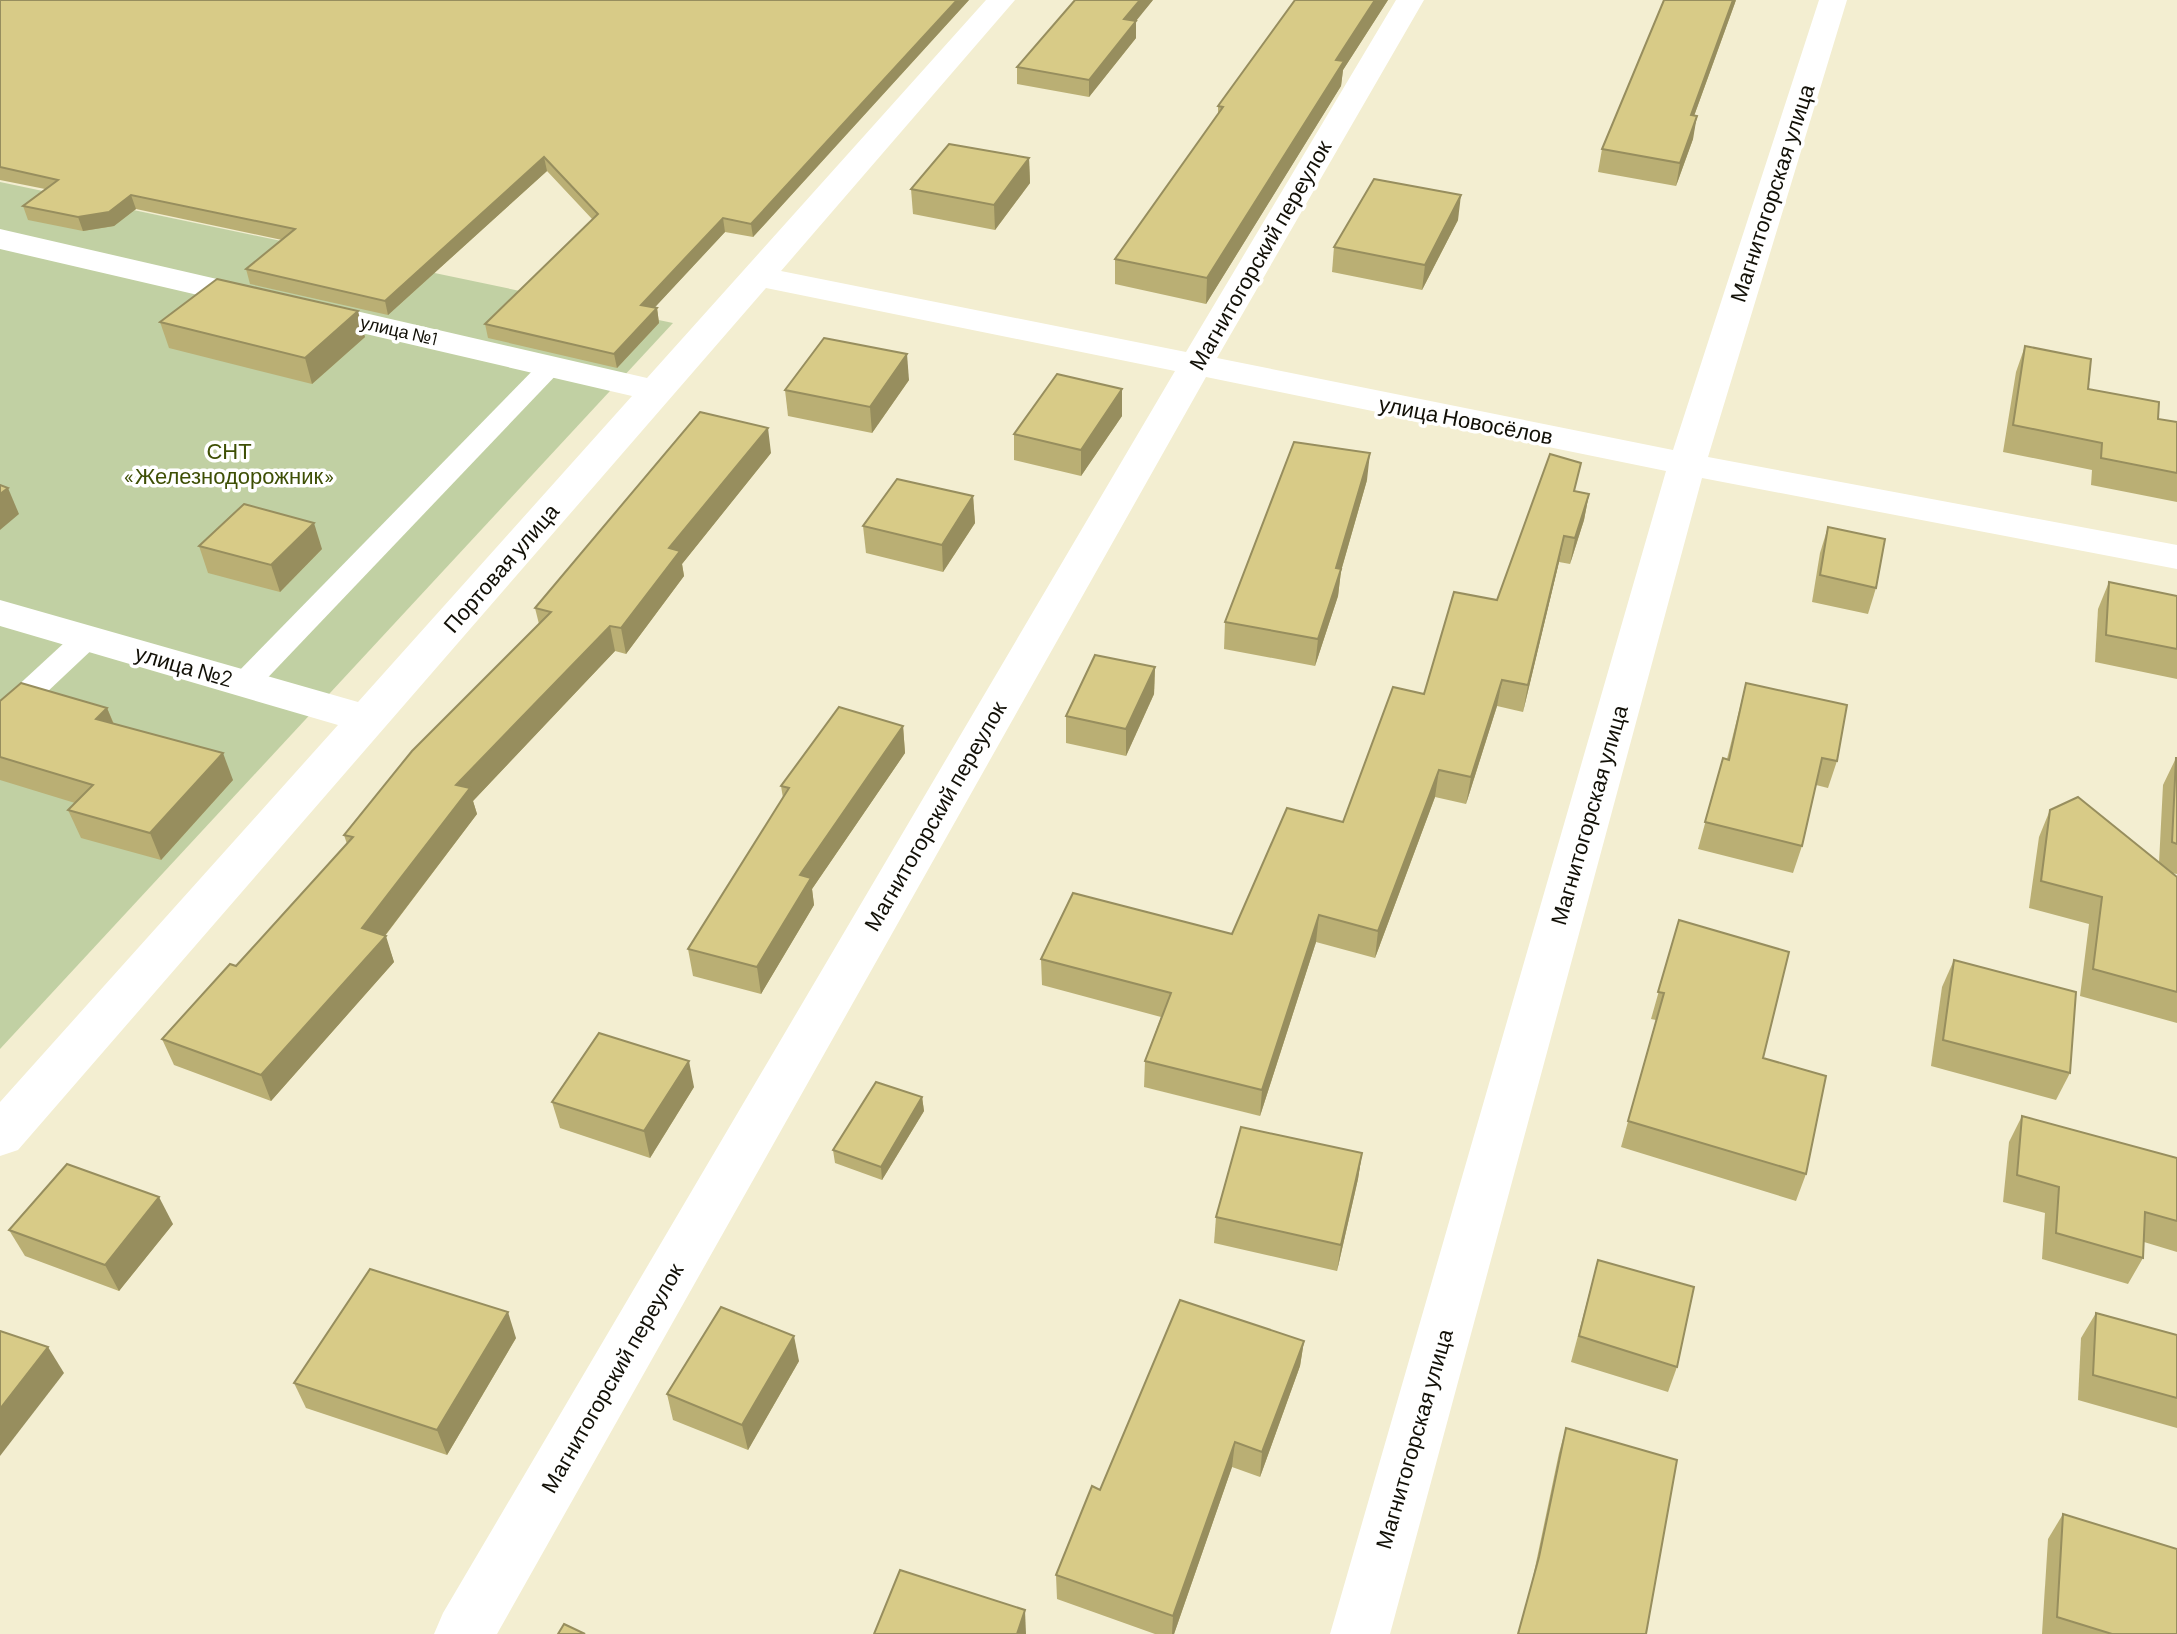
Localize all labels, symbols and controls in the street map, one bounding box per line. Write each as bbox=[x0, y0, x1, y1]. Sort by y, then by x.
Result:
street label: Магнитогорская улица bbox=[1724, 80, 1820, 305]
street label: Магнитогорский переулок bbox=[1183, 135, 1337, 374]
street label: улица №1 bbox=[358, 310, 440, 350]
street label: улица Новосёлов bbox=[1377, 389, 1556, 450]
park label: СНТ «Железнодорожник» bbox=[123, 437, 335, 489]
street label: Портовая улица bbox=[437, 497, 565, 638]
street label: улица №2 bbox=[132, 639, 236, 692]
street label: Магнитогорский переулок bbox=[858, 696, 1012, 935]
street label: Магнитогорская улица bbox=[1544, 701, 1633, 928]
street label: Магнитогорский переулок bbox=[535, 1258, 689, 1497]
street label: Магнитогорская улица bbox=[1369, 1325, 1458, 1552]

